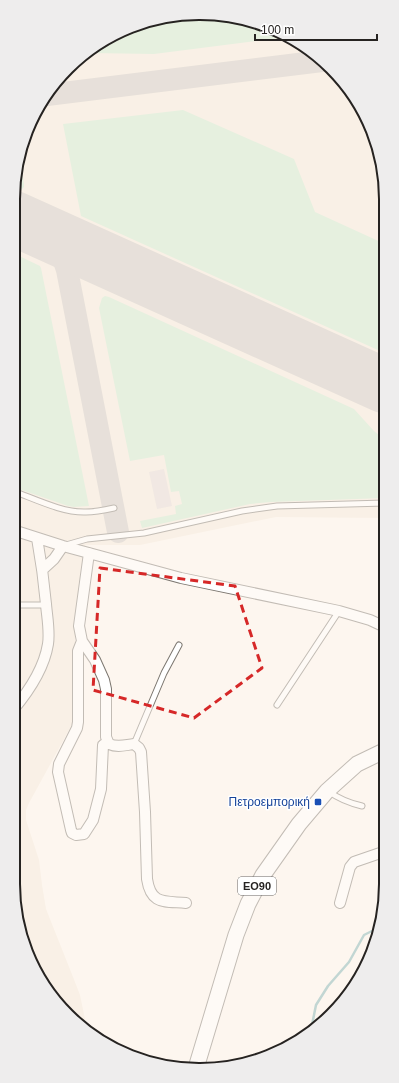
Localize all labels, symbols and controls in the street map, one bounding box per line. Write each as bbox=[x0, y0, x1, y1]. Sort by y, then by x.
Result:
scale bar bbox=[255, 16, 377, 42]
text: 100 m bbox=[261, 23, 294, 37]
place label: Πετροεμπορική bbox=[229, 795, 310, 809]
marker: Πετροεμπορική bbox=[313, 797, 323, 807]
road number: ΕΟ90 bbox=[238, 877, 276, 895]

